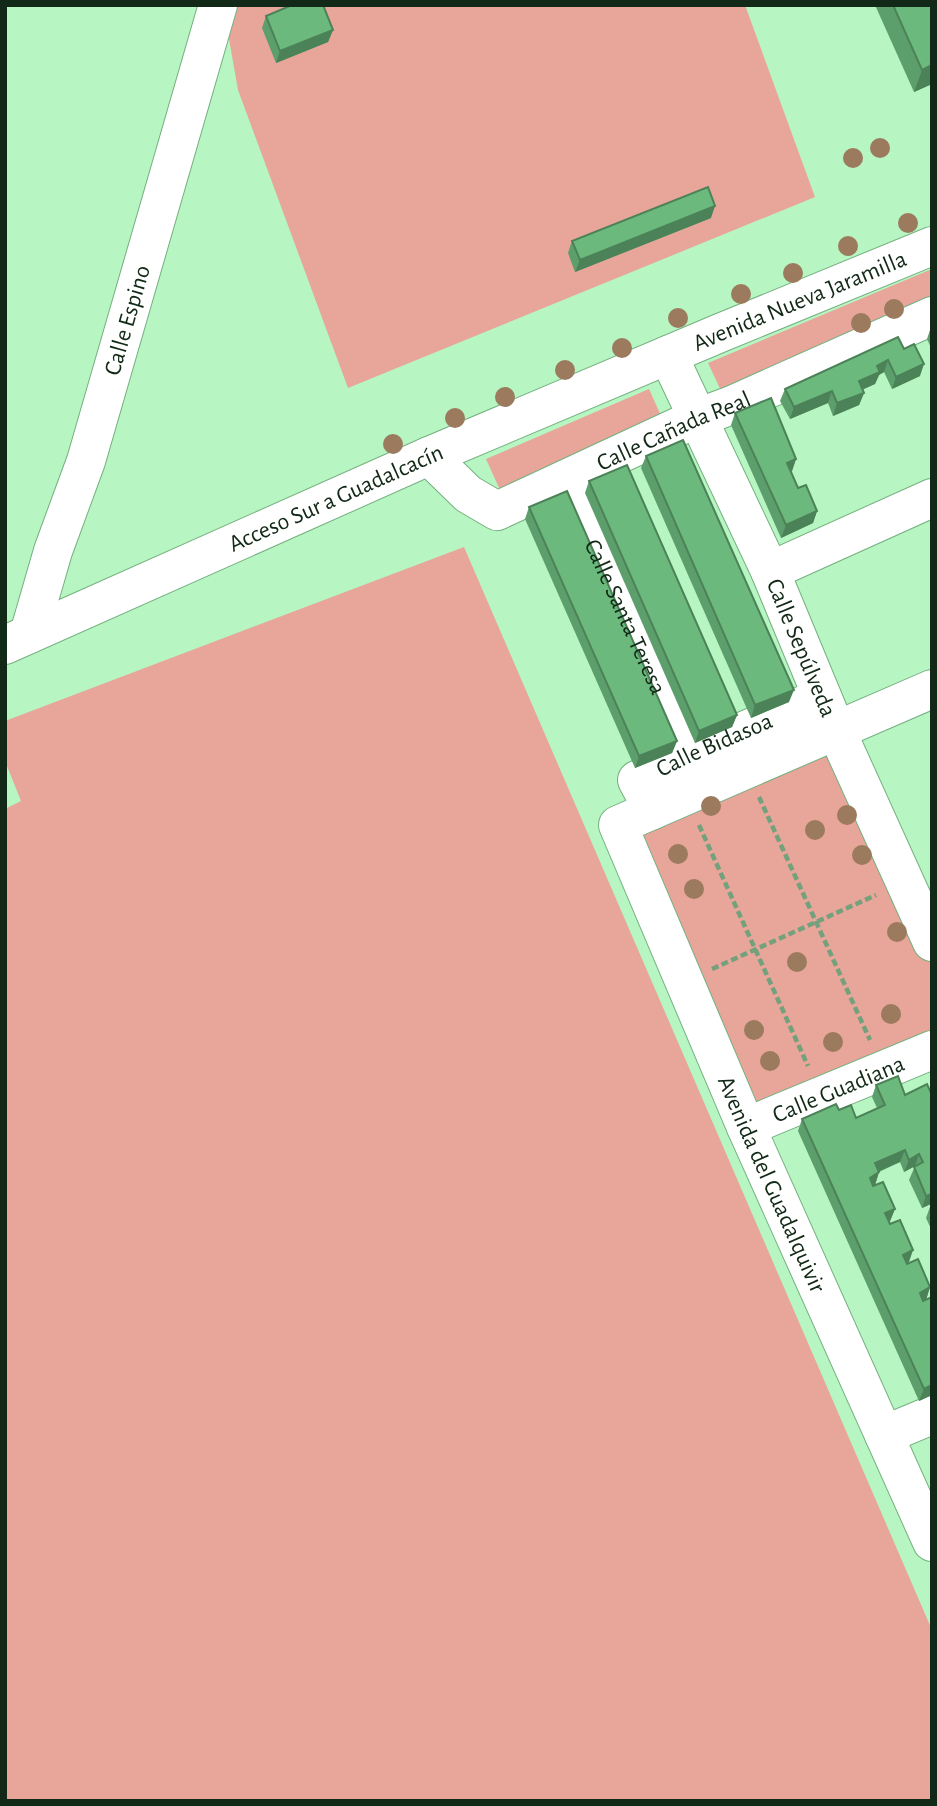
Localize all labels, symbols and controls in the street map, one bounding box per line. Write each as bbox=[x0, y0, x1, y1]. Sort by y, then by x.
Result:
street label: Avenida Nueva Jaramilla bbox=[690, 247, 910, 356]
street label: Calle Espino bbox=[100, 263, 155, 378]
street label: Calle Cañada Real bbox=[593, 387, 754, 476]
street label: Acceso Sur a Guadalcacín bbox=[225, 440, 447, 557]
street label: Calle Santa Teresa bbox=[579, 536, 670, 698]
street label: Calle Sepúlveda bbox=[762, 576, 840, 721]
street label: Calle Bidasoa bbox=[653, 709, 776, 782]
street label: Calle Guadiana bbox=[769, 1052, 908, 1128]
street label: Avenida del Guadalquivir bbox=[713, 1073, 830, 1297]

